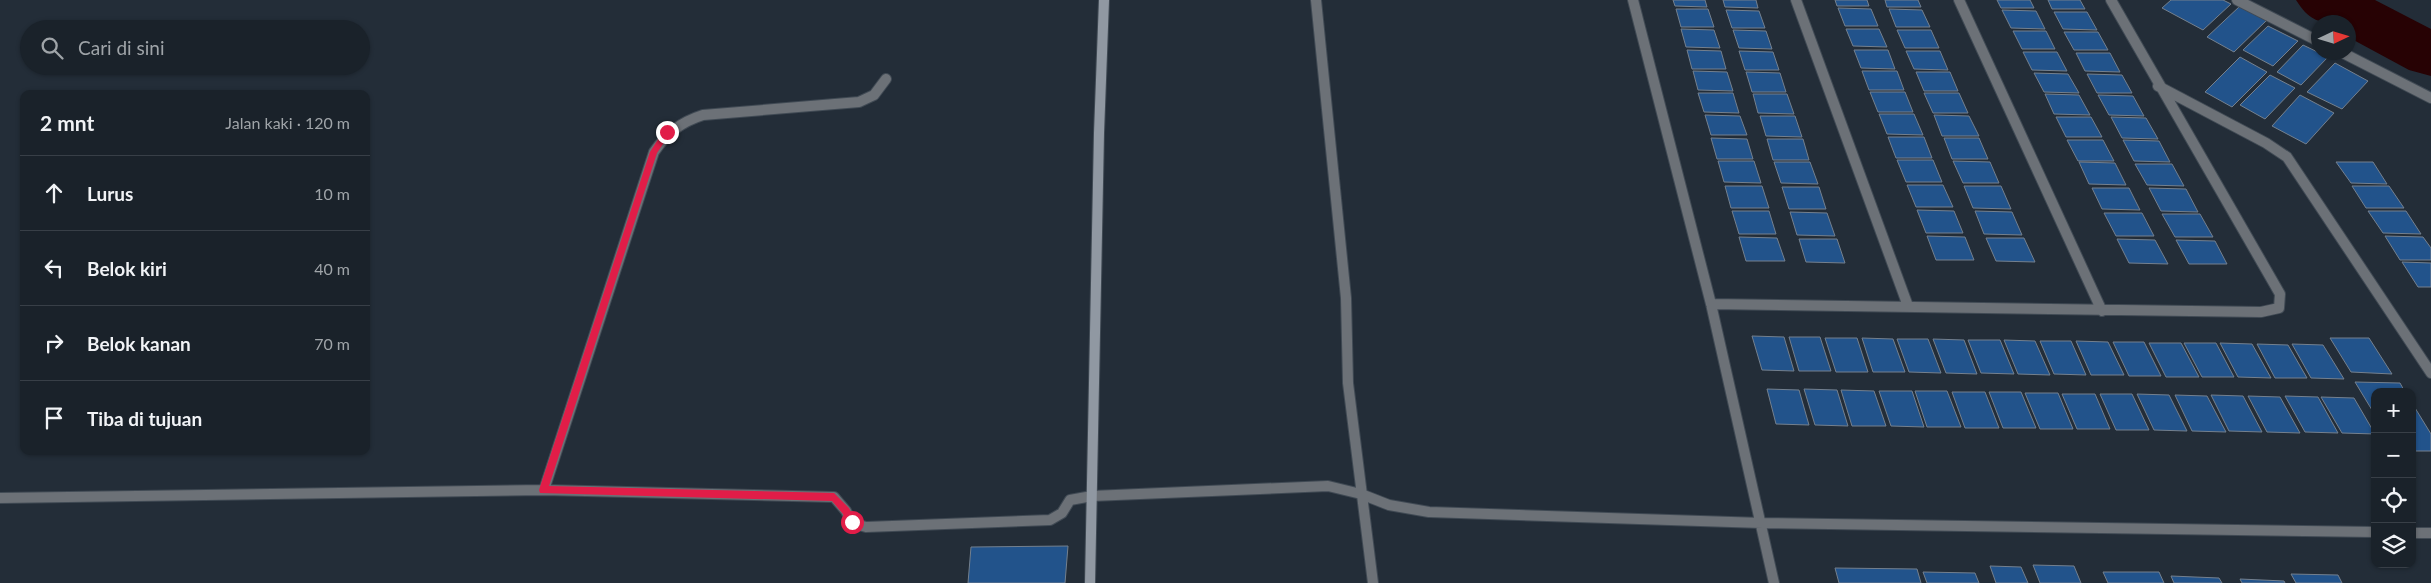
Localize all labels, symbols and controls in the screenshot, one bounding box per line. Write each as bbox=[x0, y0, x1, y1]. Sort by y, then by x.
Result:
north arrow bbox=[2311, 15, 2356, 60]
search box bbox=[20, 20, 370, 75]
icon: search bbox=[38, 34, 66, 62]
text: Cari di sini bbox=[78, 36, 165, 59]
text: 2 mnt bbox=[40, 110, 94, 135]
text: Jalan kaki · 120 m bbox=[225, 113, 350, 132]
route end bbox=[656, 121, 679, 144]
icon: ahead bbox=[40, 179, 68, 207]
text: Lurus bbox=[87, 182, 133, 205]
text: 10 m bbox=[314, 184, 350, 203]
icon: left bbox=[40, 254, 68, 282]
text: Belok kiri bbox=[87, 257, 167, 280]
text: 40 m bbox=[314, 259, 350, 278]
icon: right bbox=[40, 329, 68, 357]
text: Belok kanan bbox=[87, 332, 191, 355]
text: 70 m bbox=[314, 334, 350, 353]
map controls bbox=[2371, 388, 2416, 568]
button: + bbox=[2371, 388, 2416, 433]
icon: arrive bbox=[40, 404, 68, 432]
text: Tiba di tujuan bbox=[87, 407, 202, 430]
button: − bbox=[2371, 433, 2416, 478]
button: locate bbox=[2371, 478, 2416, 523]
route start bbox=[841, 511, 864, 534]
button: layers bbox=[2371, 523, 2416, 568]

